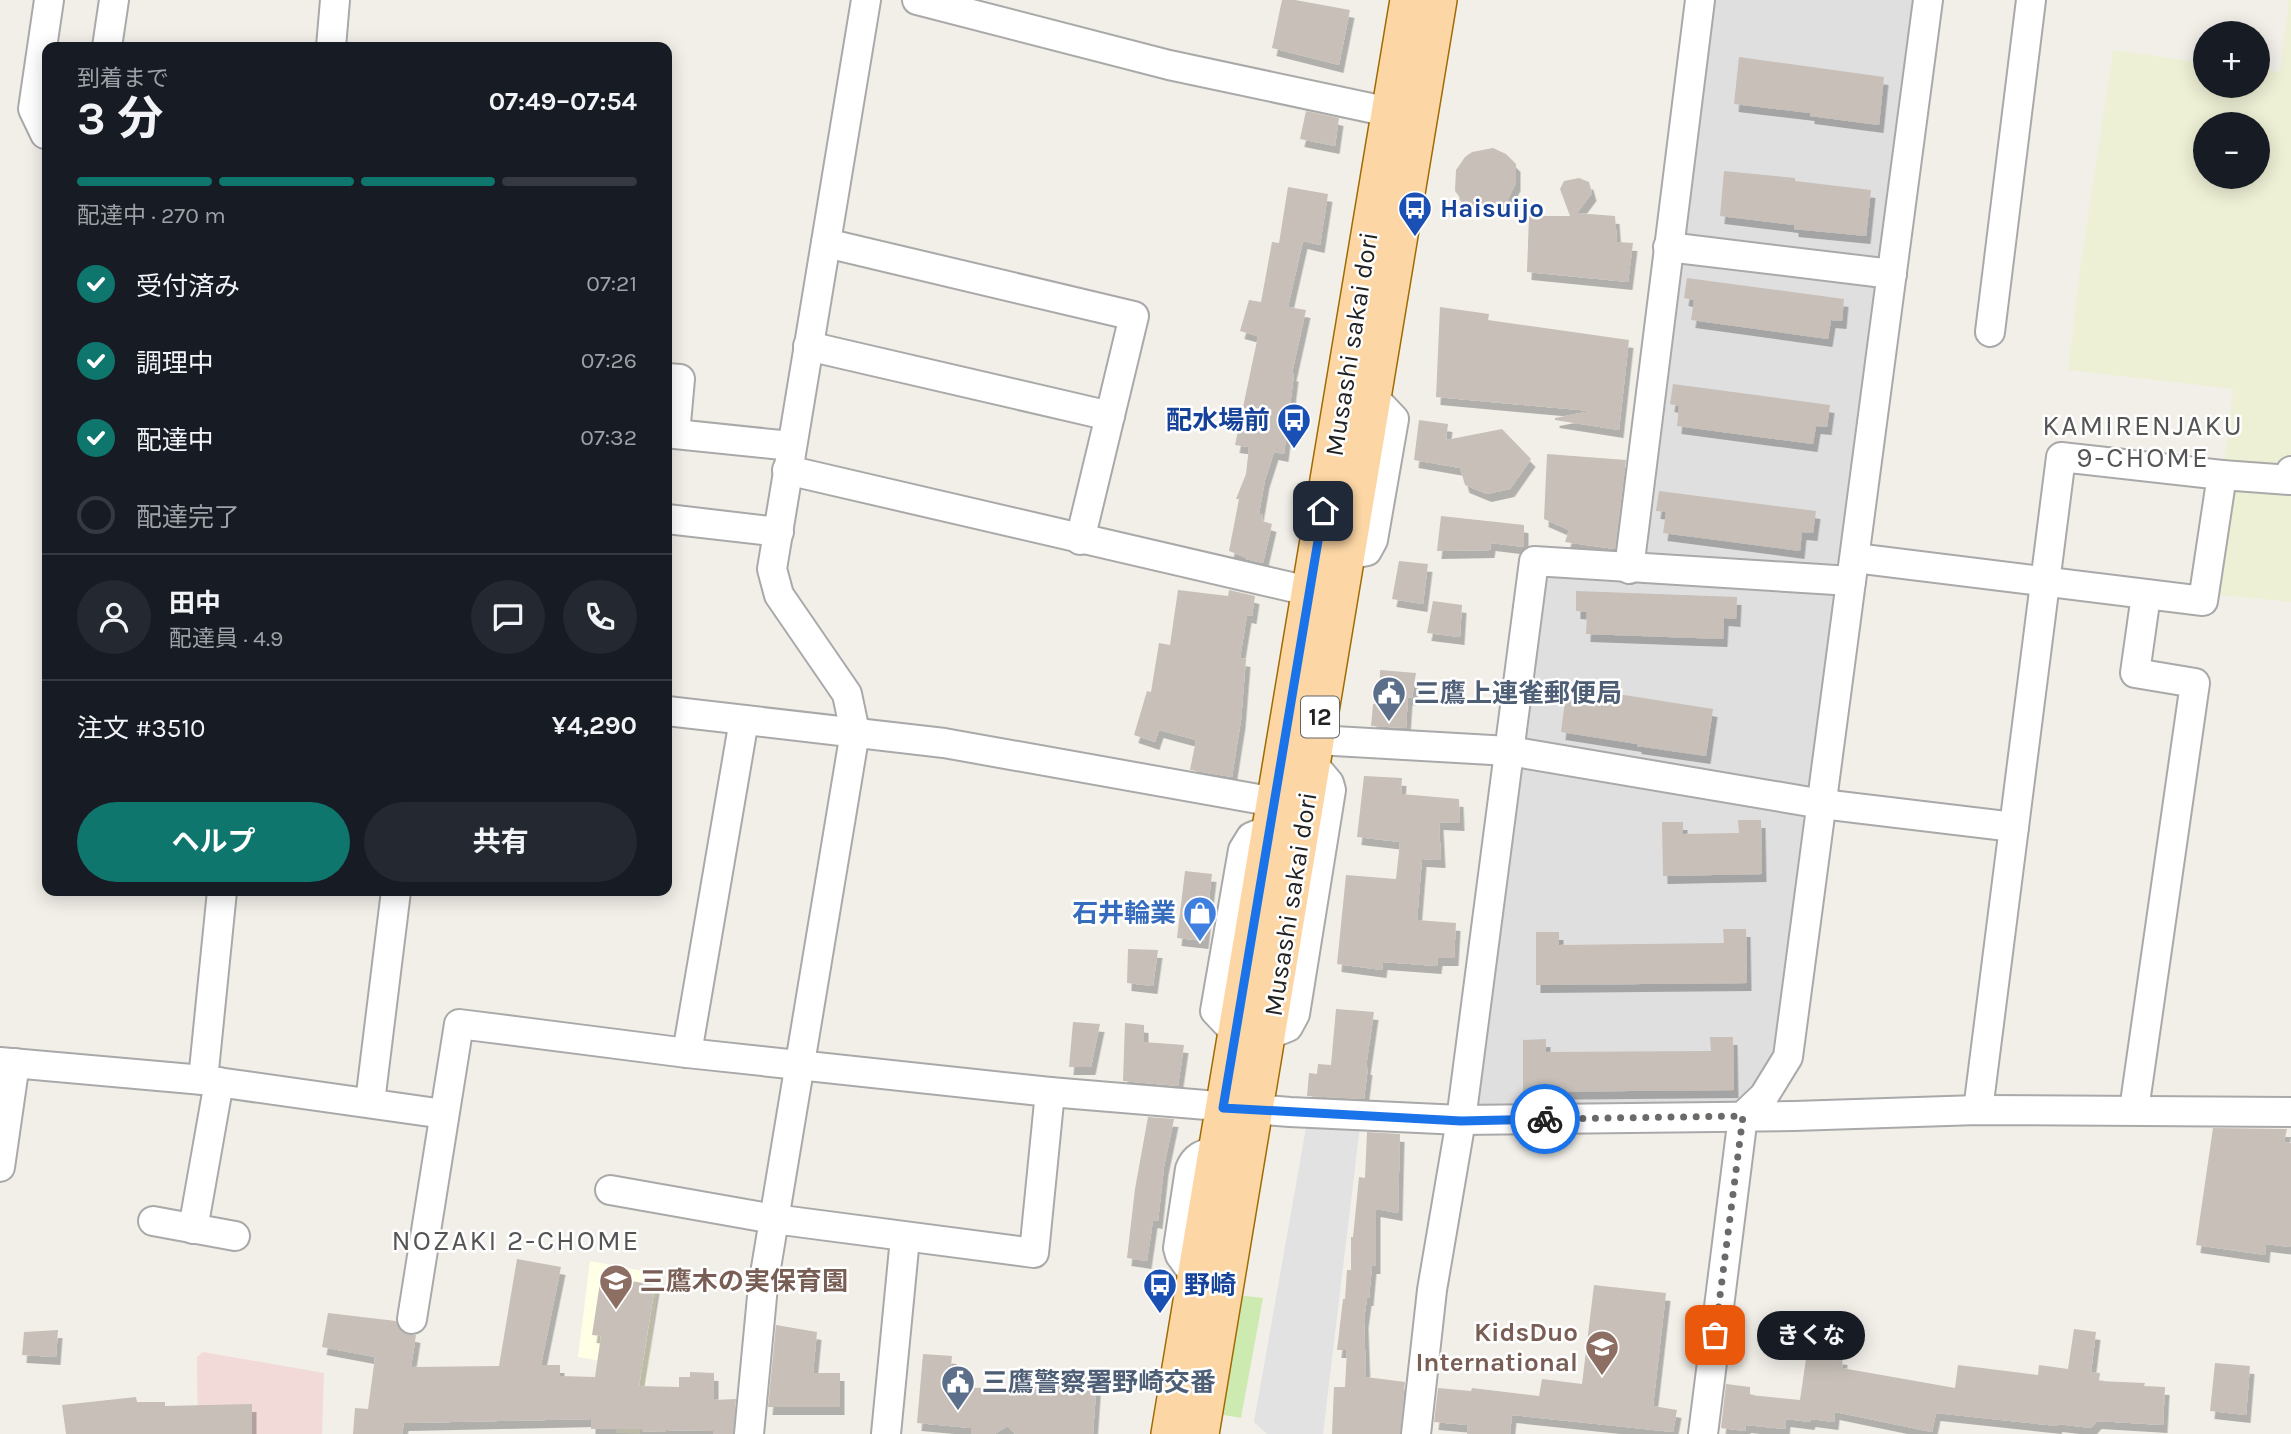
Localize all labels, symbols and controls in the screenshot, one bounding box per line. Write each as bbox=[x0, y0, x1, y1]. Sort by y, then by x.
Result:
map controls bbox=[2193, 21, 2270, 189]
button: + bbox=[2193, 21, 2270, 98]
text: 到着まで bbox=[77, 65, 169, 92]
text: 07:49–07:54 bbox=[489, 86, 637, 117]
text: 3 分 bbox=[77, 92, 163, 146]
button: − bbox=[2193, 112, 2270, 189]
bus stop icon: Haisuijo bbox=[1396, 189, 1434, 238]
place label: Haisuijo bbox=[1440, 193, 1544, 224]
text: 配達中 · 270 m bbox=[77, 202, 226, 229]
street label: Musashi sakai dori bbox=[1318, 230, 1385, 458]
icon: check bbox=[77, 265, 115, 303]
text: 07:21 bbox=[586, 270, 637, 297]
text: 受付済み bbox=[136, 271, 240, 302]
icon: check bbox=[77, 342, 115, 380]
text: 07:26 bbox=[581, 347, 637, 374]
text: 調理中 bbox=[136, 348, 214, 379]
bus stop icon: 配水場前 bbox=[1275, 401, 1313, 450]
place label: 配水場前 bbox=[1166, 405, 1270, 436]
district label: KAMIRENJAKU 9-CHOME bbox=[2042, 409, 2244, 474]
icon: check bbox=[77, 419, 115, 457]
text: 07:32 bbox=[580, 424, 637, 451]
text: 配達中 bbox=[136, 425, 214, 456]
pin bbox=[1293, 481, 1353, 541]
icon: home bbox=[1304, 492, 1342, 530]
text: 配達完了 bbox=[136, 502, 240, 533]
button: person bbox=[77, 580, 151, 654]
button: chat bbox=[471, 580, 545, 654]
button: phone bbox=[563, 580, 637, 654]
text: 田中 bbox=[169, 588, 221, 619]
text: 配達員 · 4.9 bbox=[169, 625, 283, 652]
public building icon: 三鷹上連雀郵便局 bbox=[1370, 674, 1408, 723]
place label: 三鷹上連雀郵便局 bbox=[1414, 678, 1622, 709]
road number: 12 bbox=[1301, 696, 1339, 738]
text: ¥4,290 bbox=[552, 710, 637, 741]
text: 注文 #3510 bbox=[77, 713, 206, 744]
street label: Musashi sakai dori bbox=[1257, 790, 1324, 1018]
button: ヘルプ bbox=[77, 802, 350, 882]
button: 共有 bbox=[364, 802, 637, 882]
shop icon: 石井輪業 bbox=[1181, 894, 1219, 943]
place label: 石井輪業 bbox=[1072, 898, 1176, 929]
courier bbox=[1510, 1084, 1580, 1154]
icon: bike bbox=[1526, 1100, 1564, 1138]
district label: NOZAKI 2-CHOME bbox=[392, 1224, 640, 1257]
school or university icon: 三鷹木の実保育園 bbox=[597, 1262, 635, 1311]
place label: 三鷹木の実保育園 bbox=[640, 1266, 848, 1297]
bus stop icon: 野崎 bbox=[1141, 1266, 1179, 1315]
place label: 野崎 bbox=[1184, 1270, 1236, 1301]
pin bbox=[1685, 1305, 1745, 1365]
callout: きくな bbox=[1757, 1310, 1866, 1360]
icon: bag bbox=[1696, 1316, 1734, 1354]
place label: KidsDuo International bbox=[1415, 1317, 1578, 1378]
text: きくな bbox=[1777, 1322, 1846, 1349]
school or university icon: KidsDuo International bbox=[1583, 1328, 1621, 1377]
public building icon: 三鷹警察署野崎交番 bbox=[939, 1363, 977, 1412]
place label: 三鷹警察署野崎交番 bbox=[982, 1367, 1216, 1398]

